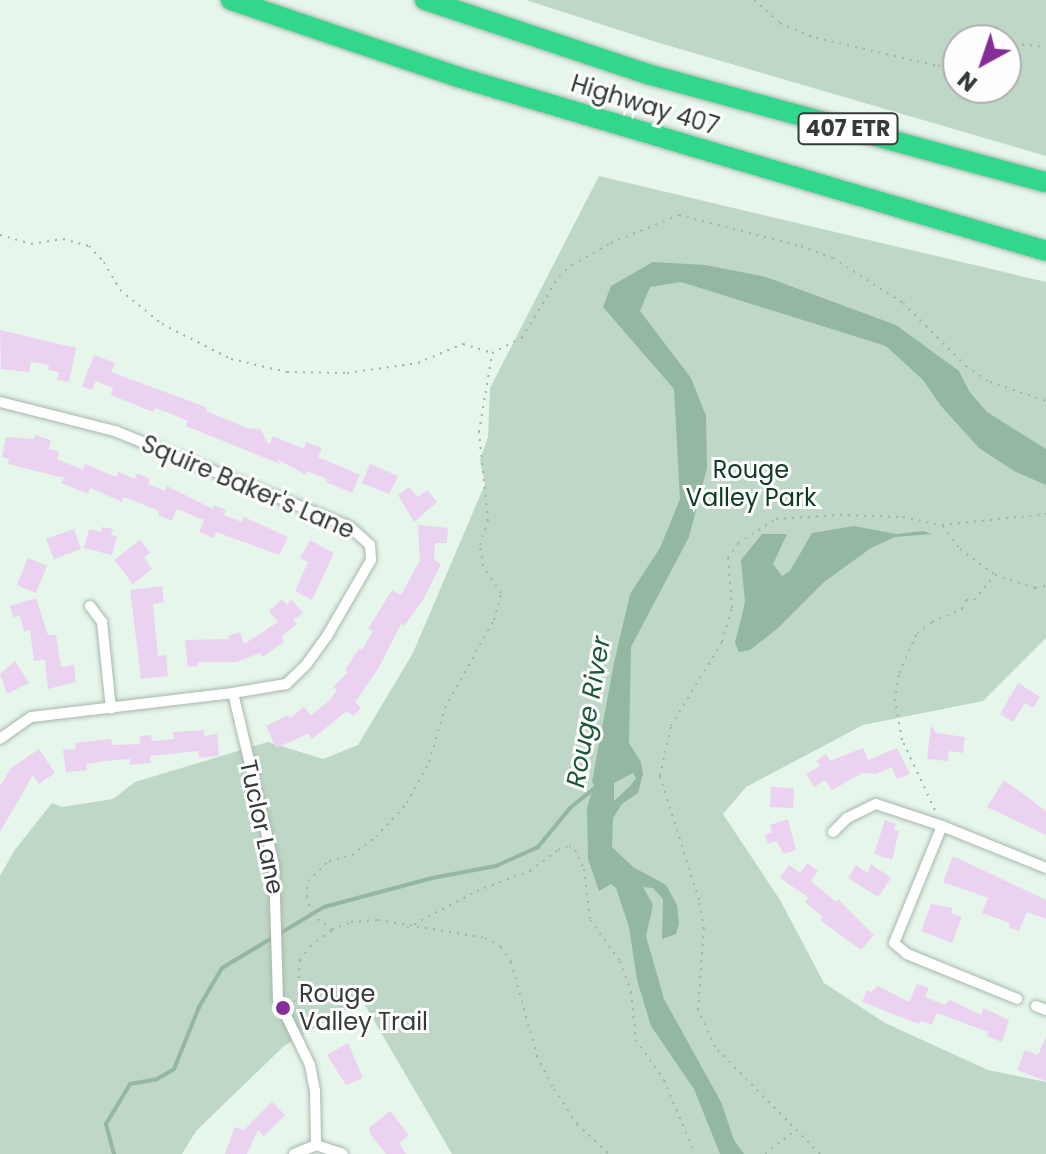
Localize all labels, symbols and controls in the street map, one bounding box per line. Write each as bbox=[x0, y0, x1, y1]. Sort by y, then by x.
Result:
north arrow bbox=[942, 24, 1022, 104]
text: N bbox=[951, 64, 984, 98]
street label: Highway 407 bbox=[568, 69, 722, 141]
road number: 407 ETR bbox=[796, 111, 900, 147]
street label: Squire Baker's Lane bbox=[137, 429, 359, 545]
park label: Rouge Valley Park bbox=[686, 456, 816, 512]
water label: Rouge River bbox=[560, 634, 618, 790]
street label: Tuclor Lane bbox=[234, 757, 290, 897]
place label: Rouge Valley Trail bbox=[299, 980, 428, 1036]
marker: Rouge Valley Trail bbox=[274, 999, 292, 1017]

